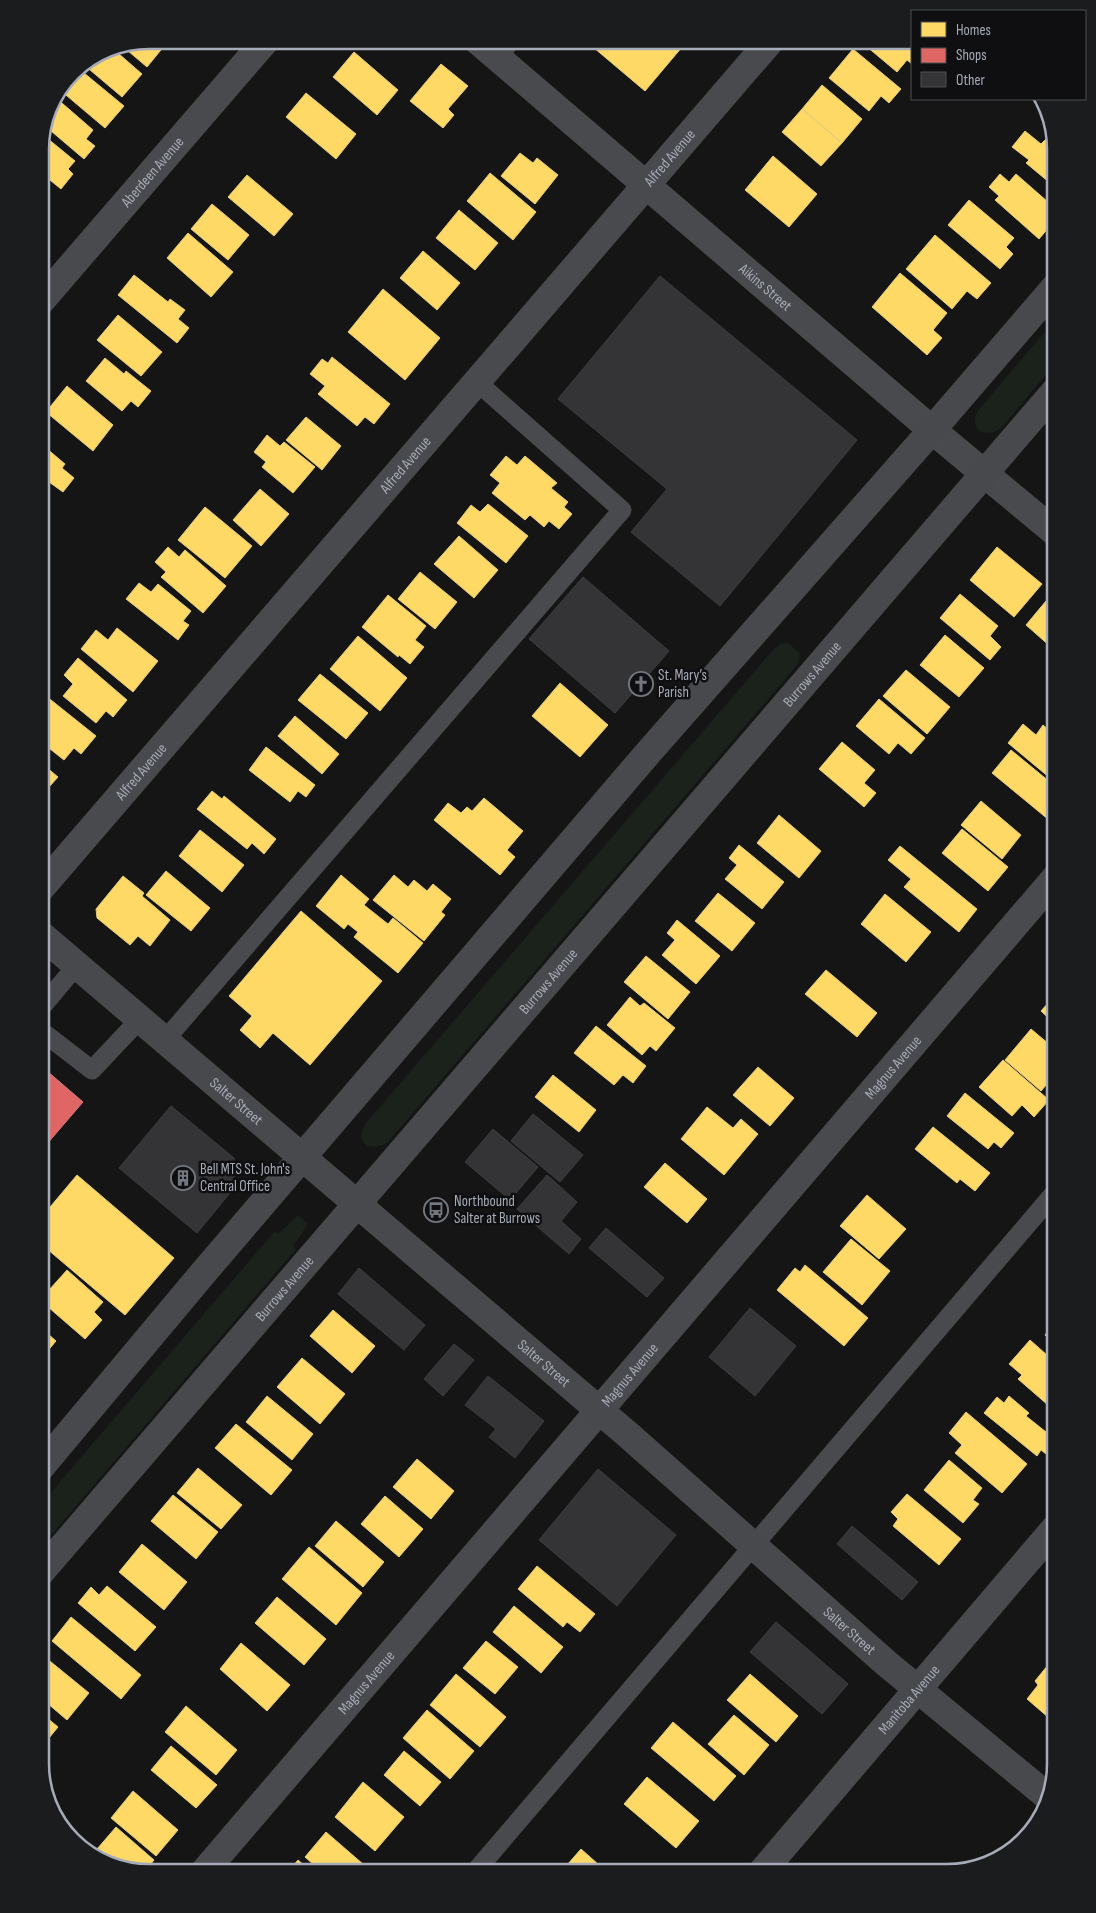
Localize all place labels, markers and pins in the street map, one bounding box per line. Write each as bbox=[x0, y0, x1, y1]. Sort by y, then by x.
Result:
place label: St. Mary’s Parish bbox=[658, 666, 707, 702]
church icon: St. Mary’s Parish bbox=[628, 671, 654, 697]
place label: Bell MTS St. John's Central Office bbox=[200, 1160, 290, 1196]
building icon: Bell MTS St. John's Central Office bbox=[170, 1165, 196, 1191]
place label: Northbound Salter at Burrows bbox=[454, 1192, 540, 1228]
bus stop icon: Northbound Salter at Burrows bbox=[423, 1197, 449, 1223]

